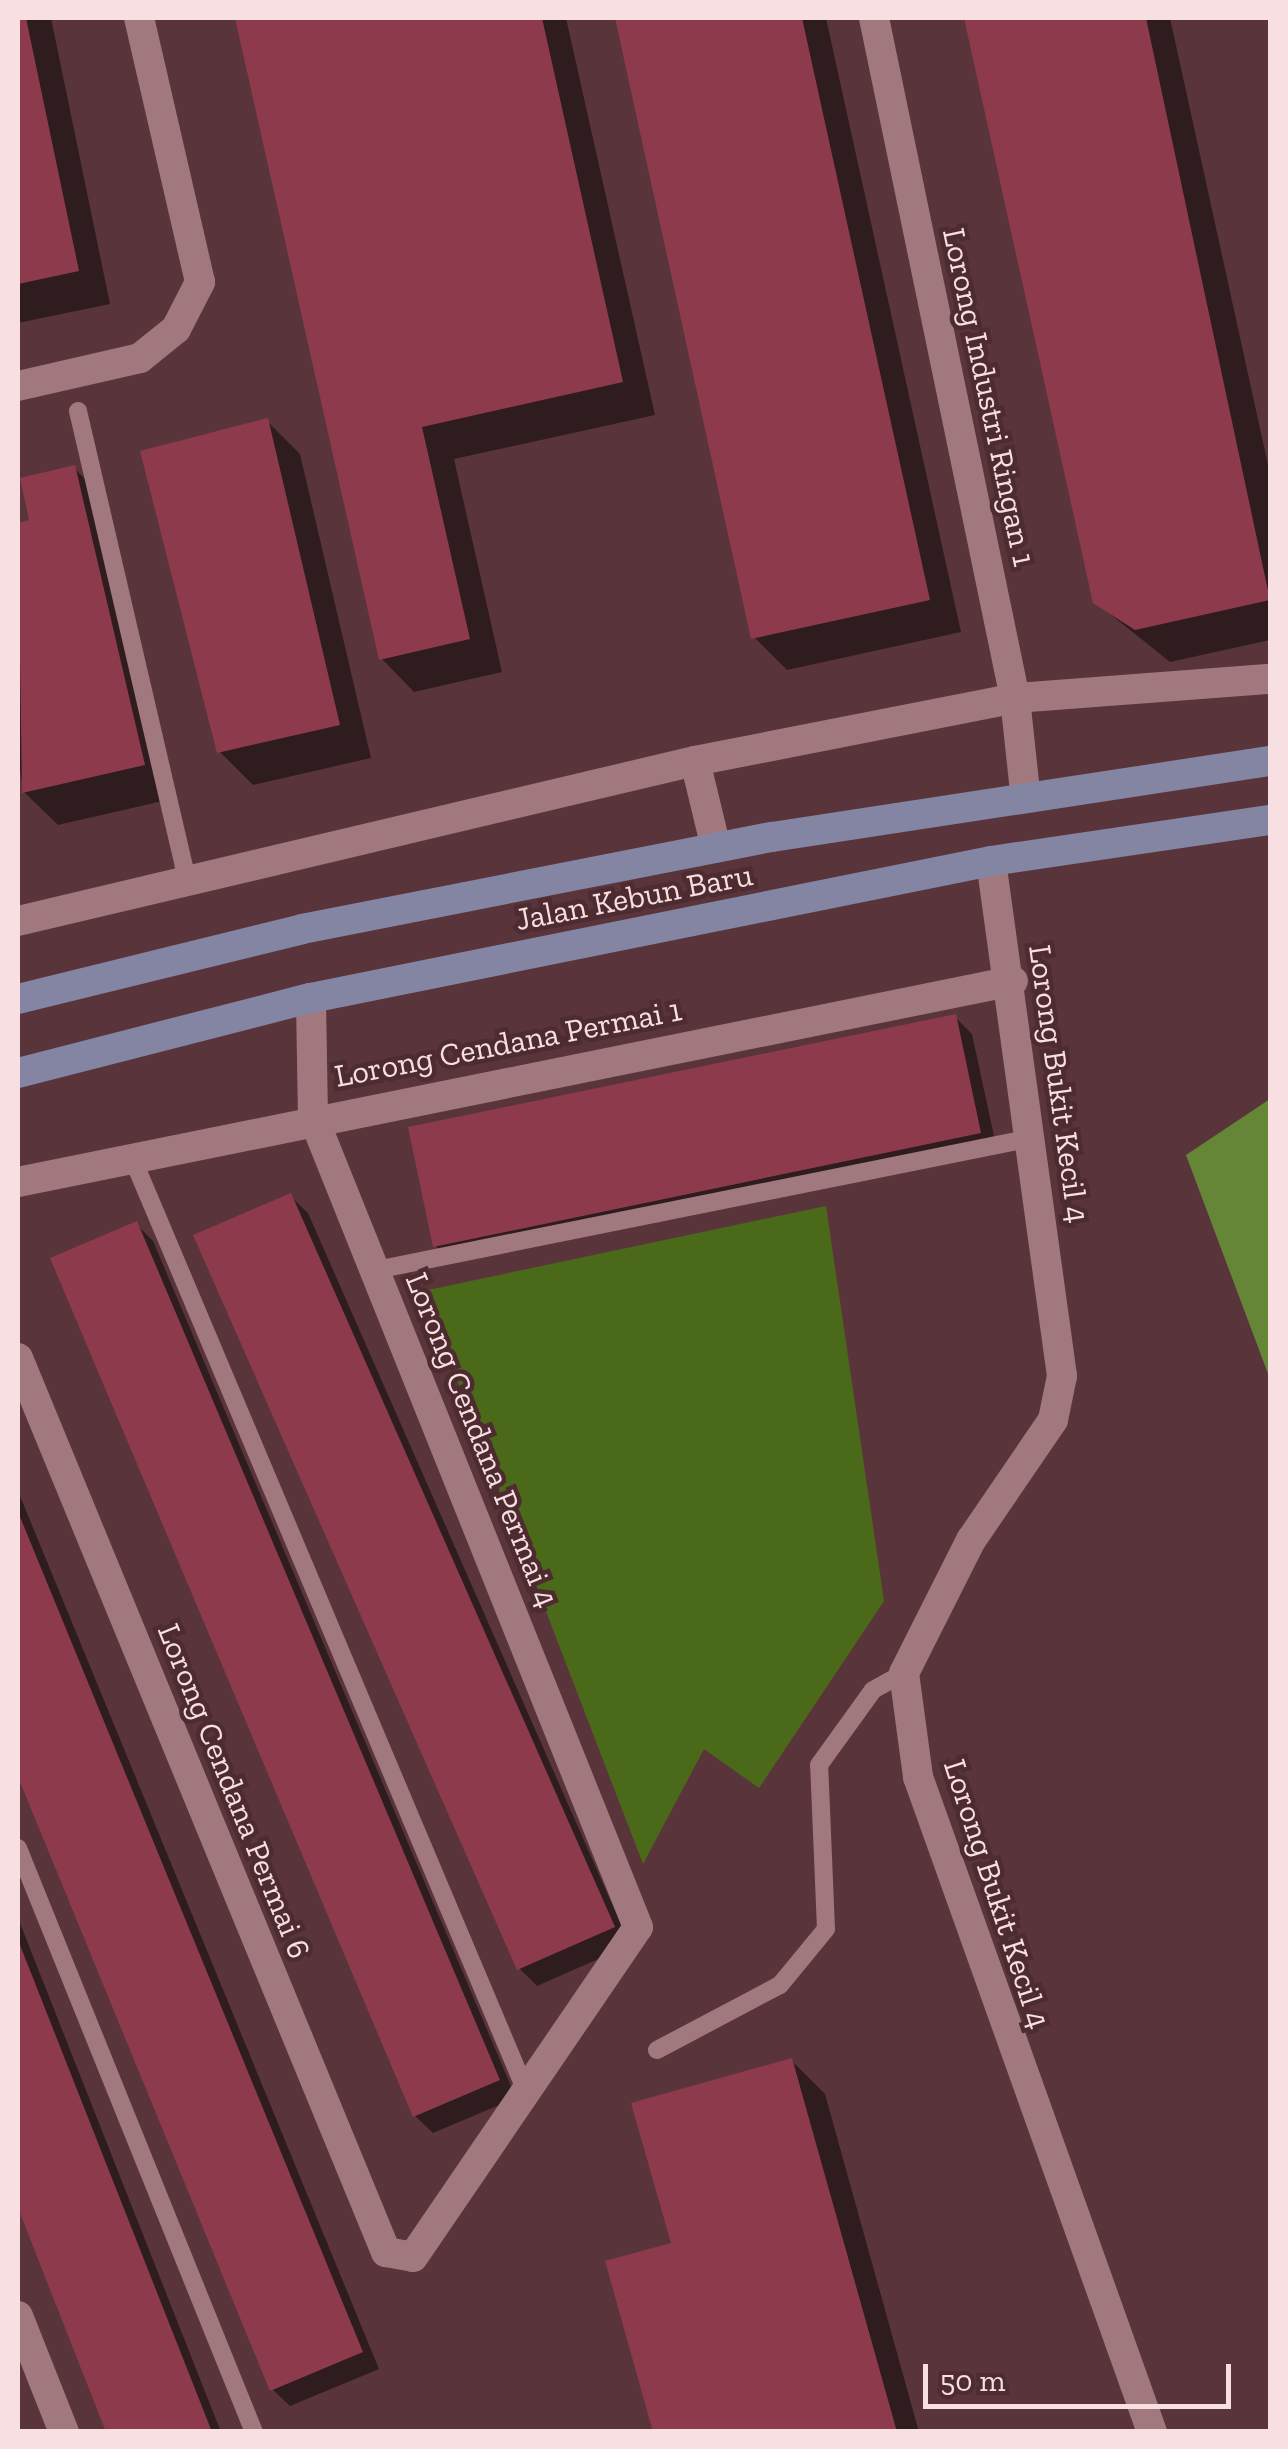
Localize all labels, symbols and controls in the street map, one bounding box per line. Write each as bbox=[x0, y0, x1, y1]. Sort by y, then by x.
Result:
street label: Lorong Industri Ringan 1 bbox=[934, 225, 1044, 569]
street label: Jalan Kebun Baru bbox=[512, 855, 756, 939]
street label: Lorong Bukit Kecil 4 bbox=[1020, 942, 1098, 1226]
street label: Lorong Cendana Permai 1 bbox=[331, 991, 685, 1095]
street label: Lorong Cendana Permai 4 bbox=[397, 1267, 567, 1613]
street label: Lorong Cendana Permai 6 bbox=[149, 1618, 319, 1964]
street label: Lorong Bukit Kecil 4 bbox=[935, 1755, 1059, 2033]
scale bar bbox=[928, 2344, 1236, 2406]
text: 50 m bbox=[940, 2363, 1005, 2399]

